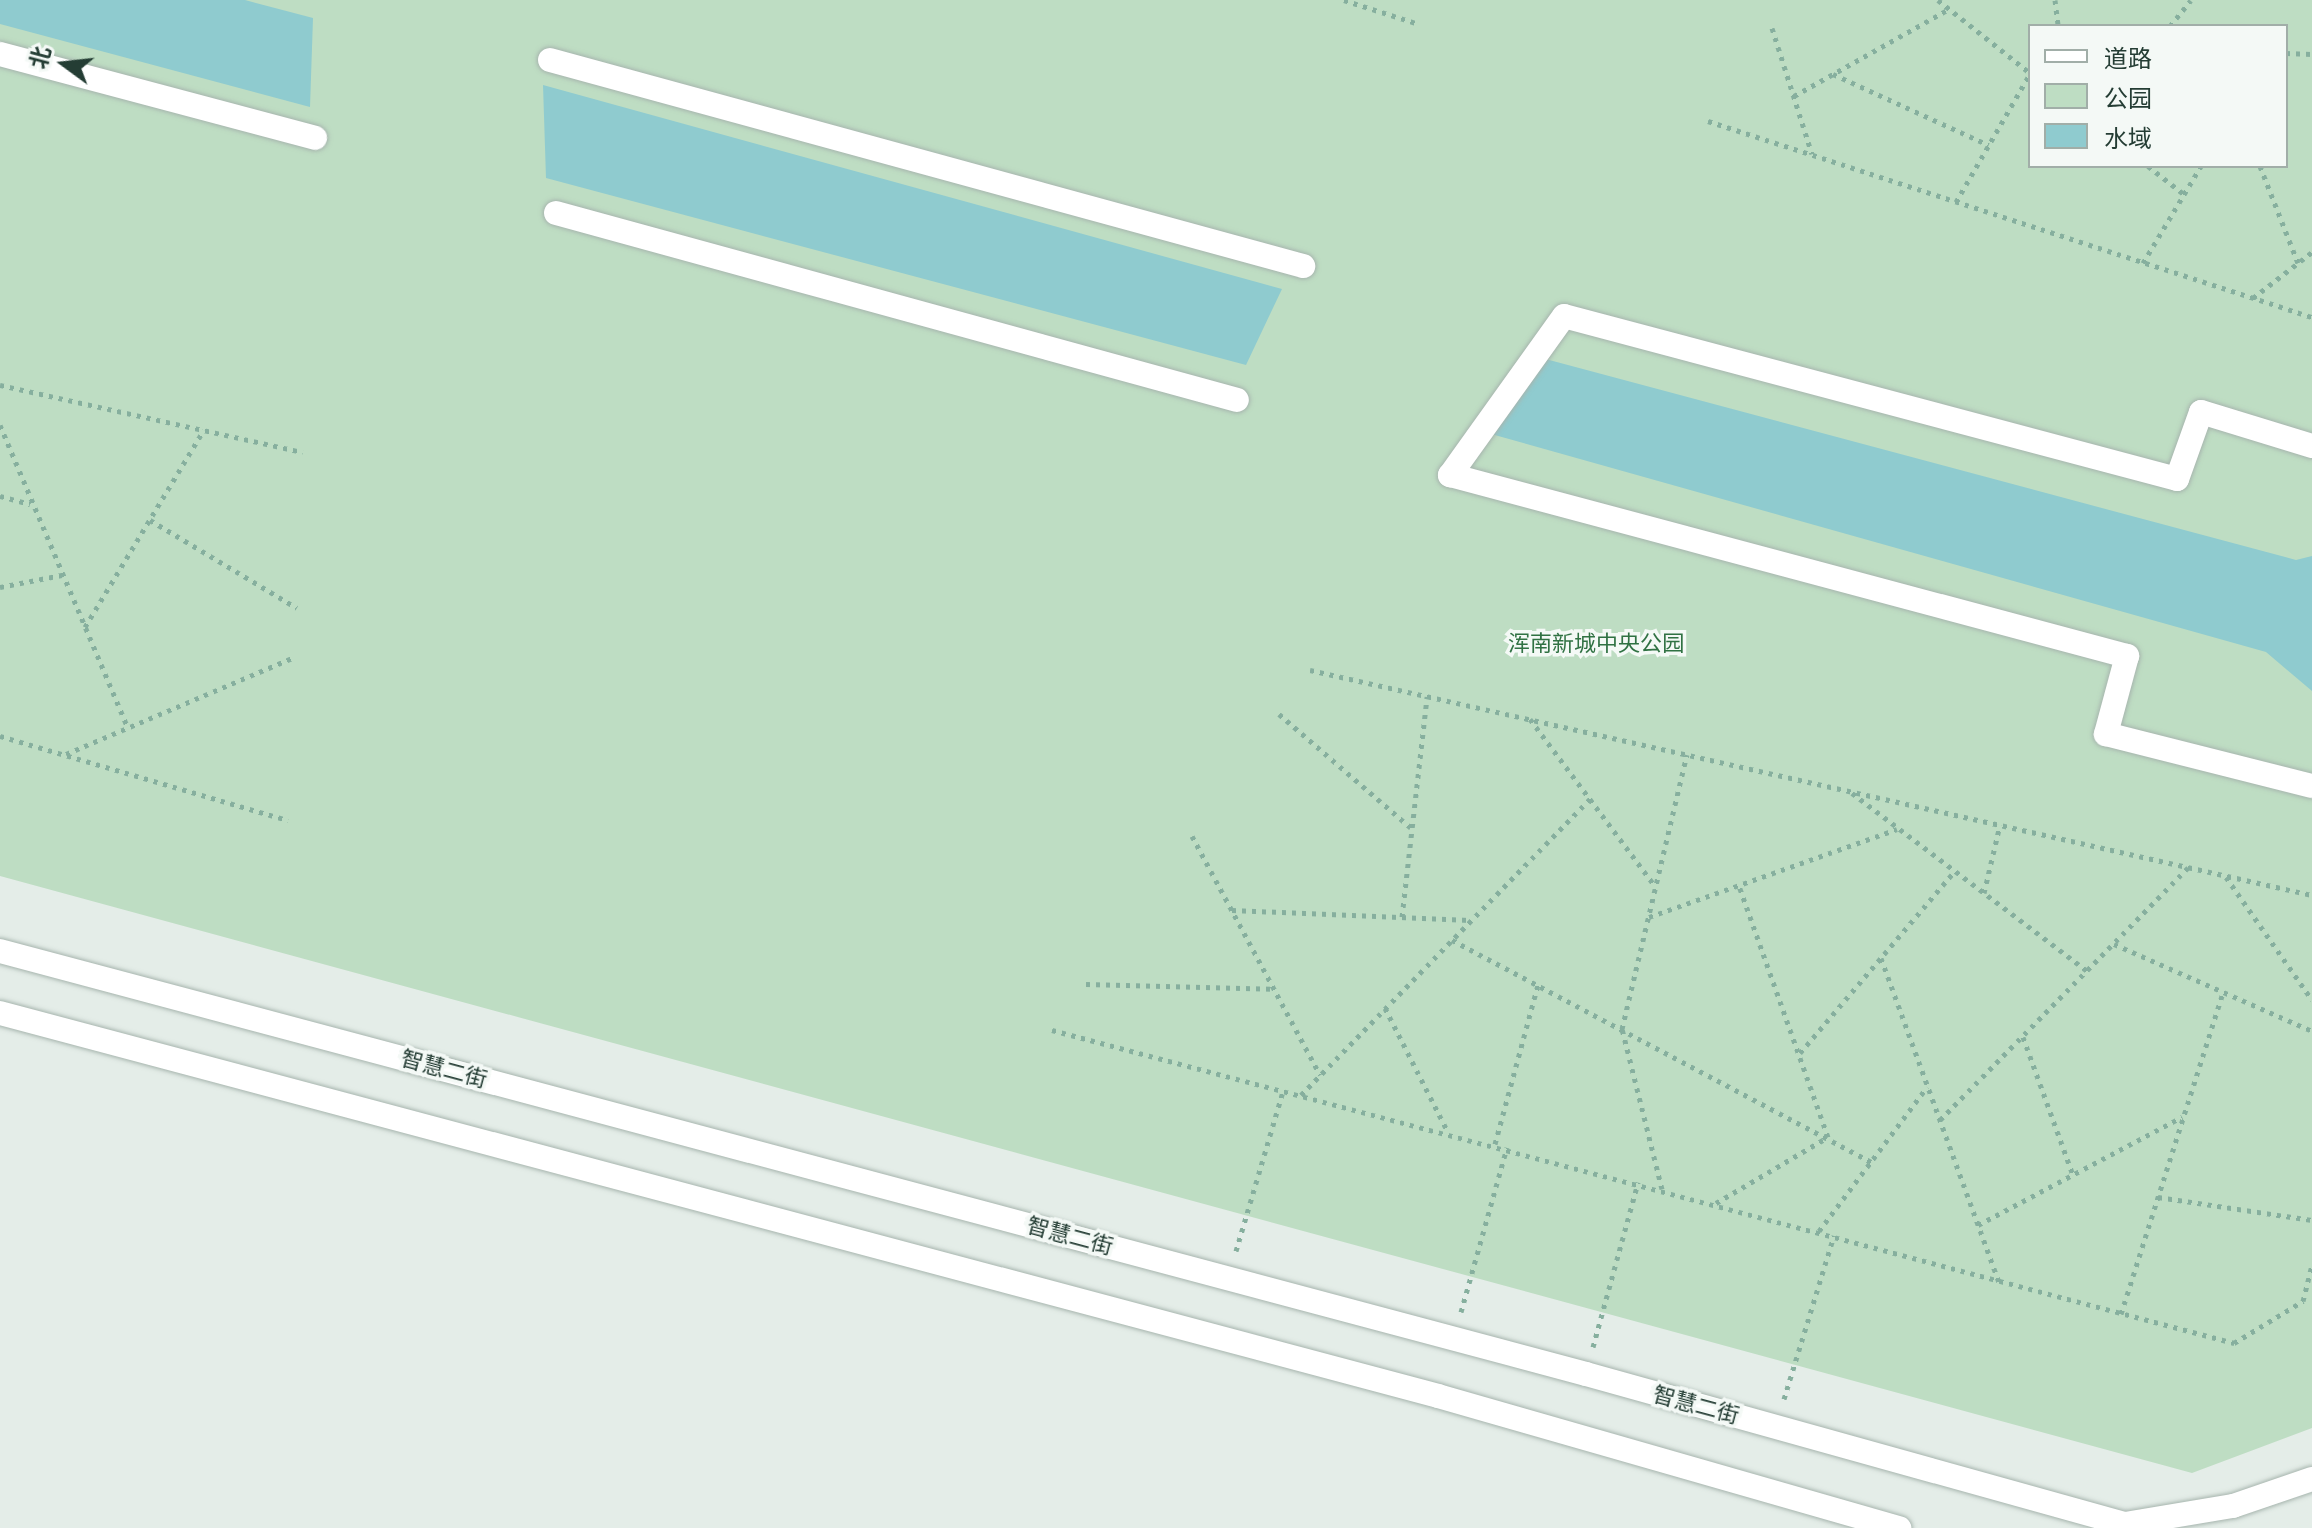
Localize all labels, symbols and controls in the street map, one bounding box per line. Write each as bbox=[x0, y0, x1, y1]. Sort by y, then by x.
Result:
north arrow bbox=[24, 24, 104, 104]
legend bbox=[2028, 24, 2288, 168]
text: 北 bbox=[25, 44, 55, 72]
text: 道路 bbox=[2104, 45, 2152, 73]
text: 公园 bbox=[2104, 85, 2152, 113]
text: 水域 bbox=[2104, 125, 2152, 153]
park label: 浑南新城中央公园 bbox=[1508, 631, 1684, 657]
street label: 智慧二街 bbox=[398, 1045, 490, 1093]
street label: 智慧二街 bbox=[1024, 1212, 1116, 1260]
street label: 智慧二街 bbox=[1650, 1381, 1742, 1429]

